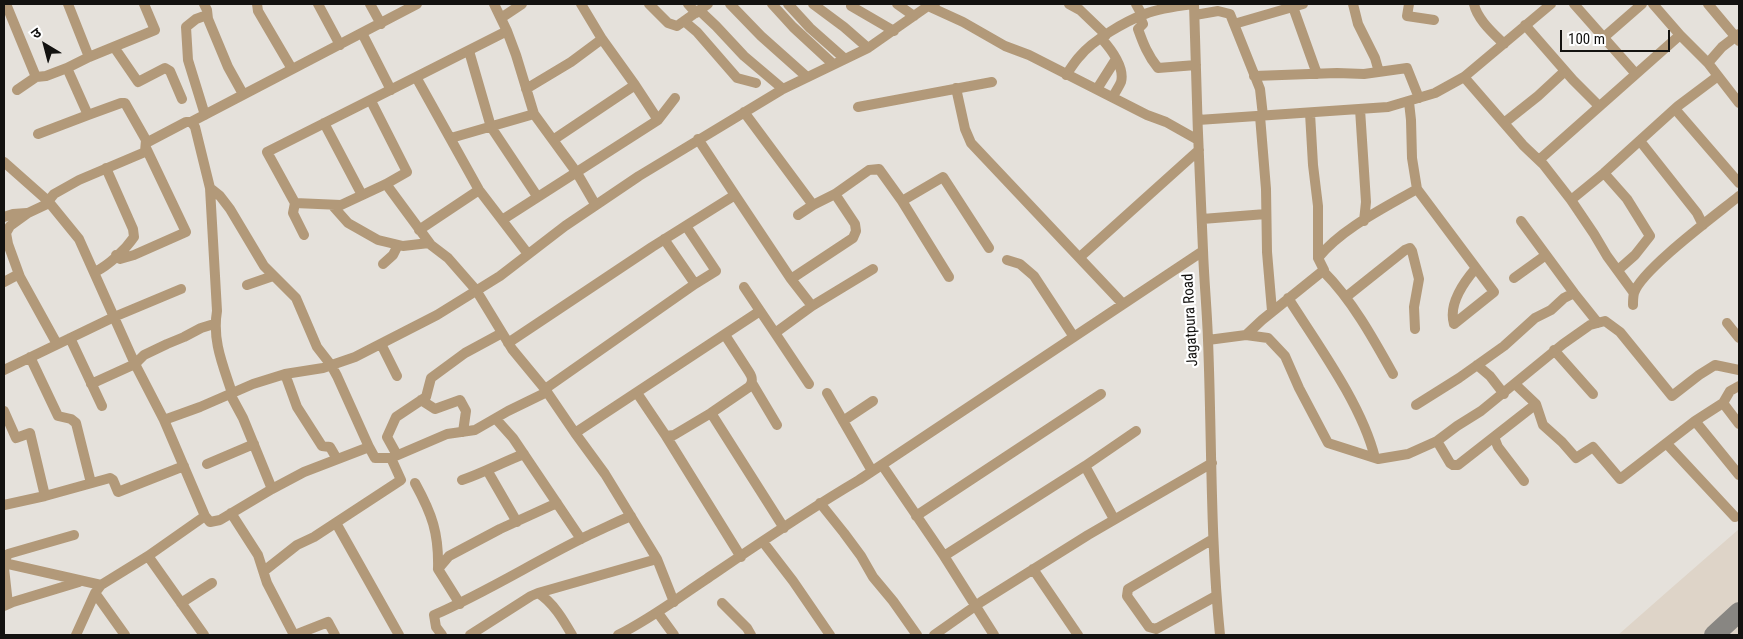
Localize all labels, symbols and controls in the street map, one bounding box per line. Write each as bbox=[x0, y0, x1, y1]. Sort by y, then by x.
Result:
north arrow bbox=[20, 20, 70, 70]
scale bar bbox=[1563, 20, 1673, 52]
text: उ bbox=[28, 24, 44, 42]
text: 100 m bbox=[1568, 30, 1605, 48]
street label: Jagatpura Road bbox=[1180, 273, 1202, 367]

